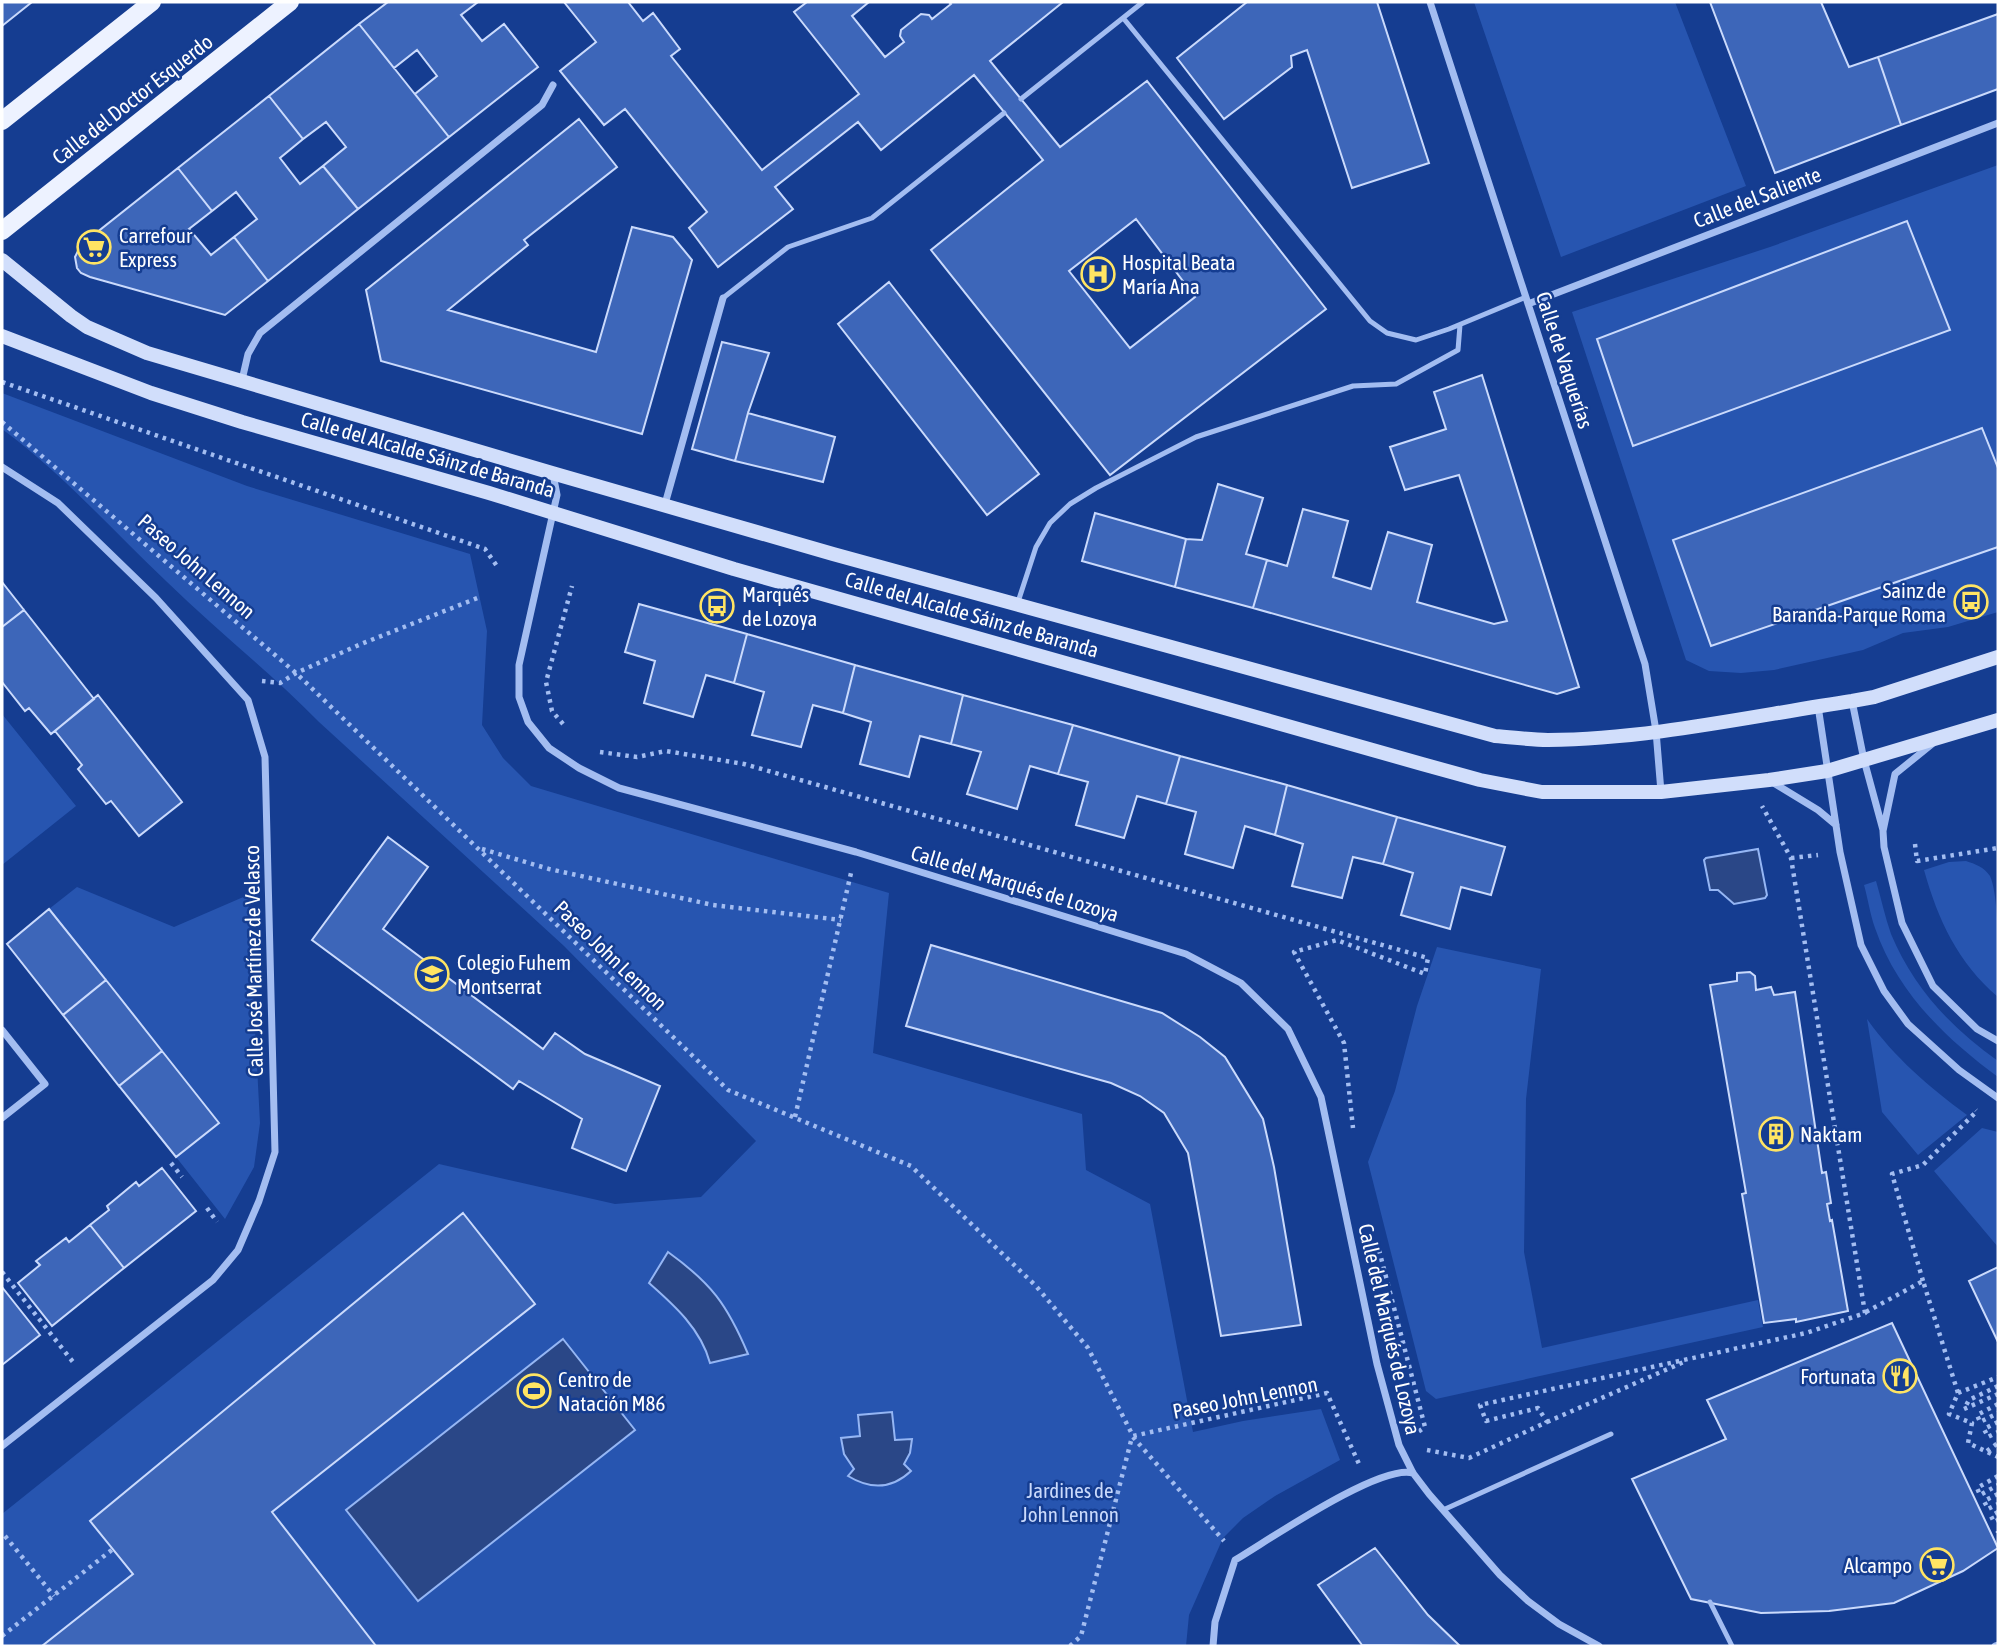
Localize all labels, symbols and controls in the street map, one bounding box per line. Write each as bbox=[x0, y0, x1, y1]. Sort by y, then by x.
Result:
street label: Calle del Doctor Esquerdo bbox=[47, 29, 217, 169]
street label: Calle del Saliente bbox=[1690, 162, 1824, 232]
place label: Carrefour Express bbox=[119, 223, 193, 271]
supermarket icon: Carrefour Express bbox=[75, 228, 113, 266]
place label: Hospital Beata María Ana bbox=[1122, 250, 1236, 298]
hospital icon: Hospital Beata María Ana bbox=[1079, 255, 1117, 293]
street label: Calle de Vaquerías bbox=[1532, 289, 1598, 431]
street label: Calle del Alcalde Sáinz de Baranda bbox=[298, 406, 558, 502]
street label: Paseo John Lennon bbox=[134, 509, 260, 623]
street label: Calle del Alcalde Sáinz de Baranda bbox=[842, 566, 1102, 662]
place label: Sainz de Baranda-Parque Roma bbox=[1772, 578, 1946, 626]
place label: Marqués de Lozoya bbox=[742, 582, 817, 630]
bus stop icon: Sainz de Baranda-Parque Roma bbox=[1952, 583, 1990, 621]
bus stop icon: Marqués de Lozoya bbox=[698, 587, 736, 625]
street label: Calle del Marqués de Lozoya bbox=[908, 840, 1122, 926]
street label: Calle José Martínez de Velasco bbox=[239, 845, 267, 1077]
street label: Paseo John Lennon bbox=[550, 895, 672, 1015]
place label: Colegio Fuhem Montserrat bbox=[457, 950, 571, 998]
school or university icon: Colegio Fuhem Montserrat bbox=[413, 955, 451, 993]
building icon: Naktam bbox=[1757, 1115, 1795, 1153]
place label: Naktam bbox=[1800, 1122, 1862, 1146]
street label: Calle del Marqués de Lozoya bbox=[1354, 1221, 1426, 1437]
restaurant icon: Fortunata bbox=[1881, 1357, 1919, 1395]
place label: Fortunata bbox=[1800, 1364, 1876, 1388]
place label: Centro de Natación M86 bbox=[558, 1367, 665, 1415]
street label: Paseo John Lennon bbox=[1170, 1371, 1320, 1423]
sports icon: Centro de Natación M86 bbox=[515, 1372, 553, 1410]
park label: Jardines de John Lennon bbox=[1021, 1478, 1119, 1526]
supermarket icon: Alcampo bbox=[1918, 1546, 1956, 1584]
place label: Alcampo bbox=[1844, 1553, 1912, 1577]

